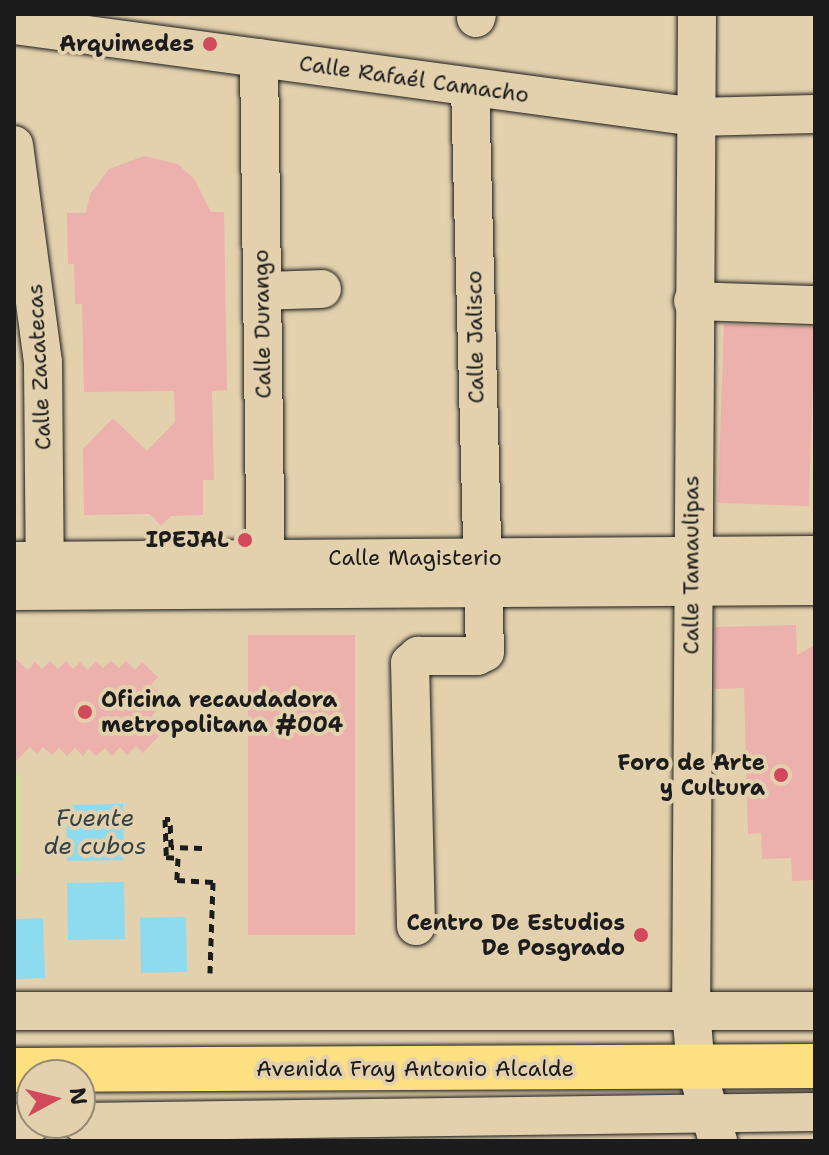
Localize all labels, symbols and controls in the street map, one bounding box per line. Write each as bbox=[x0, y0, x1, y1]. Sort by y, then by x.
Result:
place label: Arquimedes bbox=[59, 31, 194, 57]
marker: Arquimedes bbox=[201, 35, 219, 53]
street label: Calle Rafaél Camacho bbox=[297, 50, 531, 108]
street label: Calle Durango bbox=[247, 249, 277, 399]
street label: Calle Jalisco bbox=[461, 270, 489, 404]
street label: Calle Zacatecas bbox=[21, 283, 57, 451]
street label: Calle Tamaulipas bbox=[678, 475, 704, 655]
place label: IPEJAL bbox=[146, 527, 229, 553]
marker: IPEJAL bbox=[236, 531, 254, 549]
street label: Calle Magisterio bbox=[328, 545, 502, 571]
place label: Oficina recaudadora metropolitana #004 bbox=[101, 686, 343, 738]
marker: Oficina recaudadora metropolitana #004 bbox=[76, 703, 94, 721]
place label: Foro de Arte y Cultura bbox=[618, 749, 765, 800]
marker: Foro de Arte y Cultura bbox=[772, 766, 790, 784]
water label: Fuente de cubos bbox=[43, 805, 147, 861]
place label: Centro De Estudios De Posgrado bbox=[406, 909, 625, 960]
marker: Centro De Estudios De Posgrado bbox=[632, 926, 650, 944]
street label: Avenida Fray Antonio Alcalde bbox=[256, 1056, 574, 1082]
north arrow bbox=[16, 1059, 96, 1139]
text: N bbox=[63, 1086, 94, 1107]

